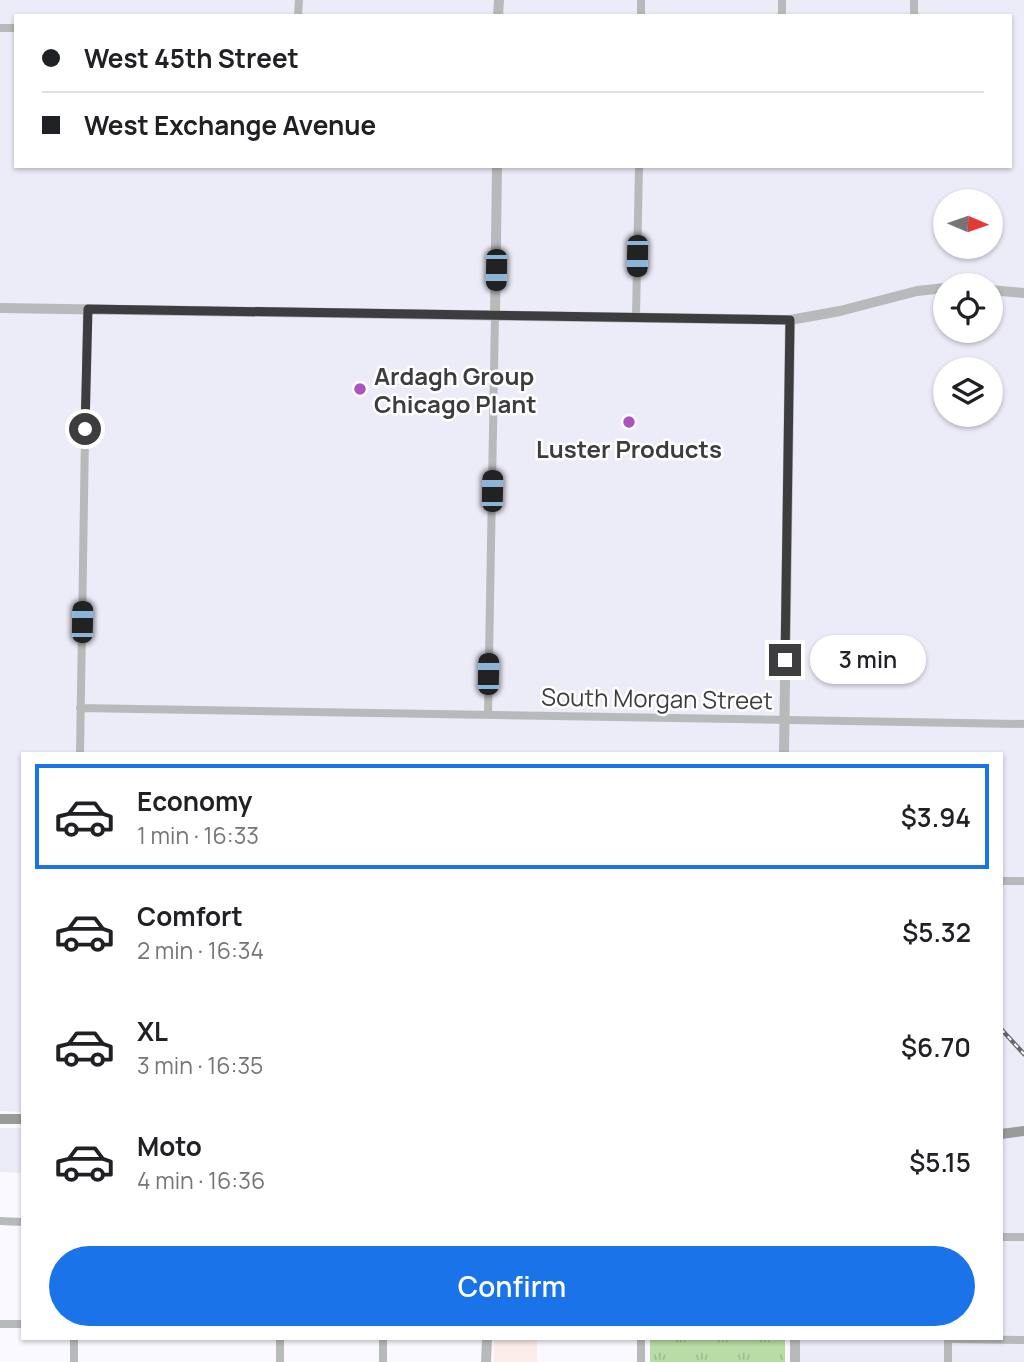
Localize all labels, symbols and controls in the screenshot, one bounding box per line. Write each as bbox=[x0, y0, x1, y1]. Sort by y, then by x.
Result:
text: West 45th Street bbox=[84, 40, 299, 76]
text: West Exchange Avenue bbox=[84, 107, 376, 143]
north arrow bbox=[933, 189, 1003, 259]
map controls bbox=[933, 189, 1003, 427]
car bbox=[627, 235, 648, 277]
car bbox=[486, 249, 507, 291]
button: locate bbox=[933, 273, 1003, 343]
button: layers bbox=[933, 357, 1003, 427]
place label: Ardagh Group Chicago Plant bbox=[374, 359, 537, 420]
marker: Ardagh Group Chicago Plant bbox=[352, 381, 368, 397]
route start bbox=[69, 413, 101, 445]
marker: Luster Products bbox=[621, 414, 637, 430]
place label: Luster Products bbox=[536, 432, 722, 465]
car bbox=[482, 470, 503, 512]
car bbox=[72, 601, 93, 643]
callout: 3 min bbox=[810, 636, 925, 684]
text: 3 min bbox=[839, 643, 897, 675]
route end bbox=[769, 644, 801, 676]
car bbox=[478, 653, 499, 695]
street label: South Morgan Street bbox=[541, 679, 773, 717]
text: Economy bbox=[137, 783, 252, 819]
icon: car bbox=[53, 785, 116, 848]
text: $3.94 bbox=[901, 799, 971, 835]
text: 1 min · 16:33 bbox=[137, 819, 259, 851]
text: Comfort bbox=[137, 898, 243, 934]
icon: car bbox=[53, 900, 116, 963]
text: $5.32 bbox=[902, 914, 971, 950]
text: 2 min · 16:34 bbox=[137, 934, 264, 966]
text: XL bbox=[137, 1013, 168, 1049]
icon: car bbox=[53, 1015, 116, 1078]
text: $6.70 bbox=[901, 1029, 971, 1065]
text: 3 min · 16:35 bbox=[137, 1049, 263, 1081]
text: Moto bbox=[137, 1128, 202, 1164]
icon: car bbox=[53, 1130, 116, 1193]
text: $5.15 bbox=[909, 1144, 971, 1180]
text: 4 min · 16:36 bbox=[137, 1164, 265, 1196]
button: Confirm bbox=[49, 1246, 975, 1326]

